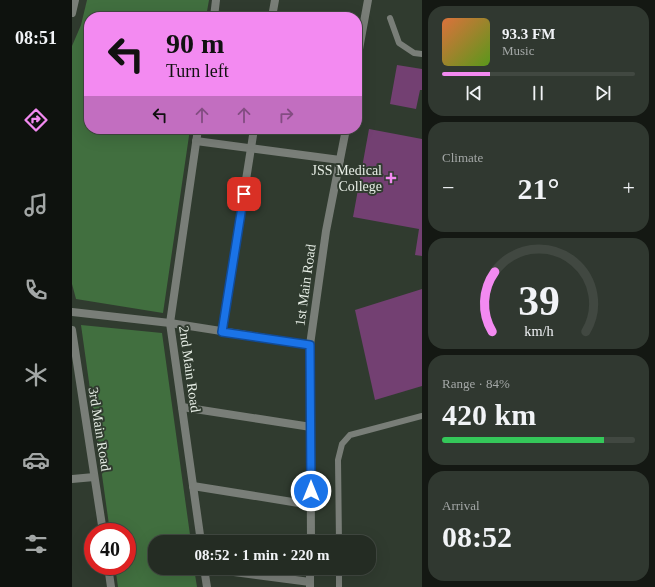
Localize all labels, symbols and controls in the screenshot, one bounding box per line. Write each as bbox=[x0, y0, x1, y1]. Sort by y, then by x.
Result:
text: 93.3 FM bbox=[502, 26, 555, 42]
text: 08:51 bbox=[15, 28, 57, 48]
icon: left bbox=[100, 28, 152, 80]
text: 90 m bbox=[166, 28, 224, 59]
text: Music bbox=[502, 43, 535, 58]
text: Turn left bbox=[166, 61, 229, 81]
icon: previous bbox=[463, 82, 485, 104]
icon: pause bbox=[527, 82, 549, 104]
icon: next bbox=[592, 82, 614, 104]
icon: left bbox=[149, 104, 171, 126]
icon: ahead bbox=[191, 104, 213, 126]
icon: ahead bbox=[233, 104, 255, 126]
icon: right bbox=[275, 104, 297, 126]
icon: directions bbox=[22, 106, 50, 134]
text: Climate bbox=[442, 150, 483, 165]
place label: JSS Medical College bbox=[312, 163, 382, 194]
marker: JSS Medical College bbox=[385, 172, 397, 184]
text: 21° bbox=[518, 172, 560, 205]
text: − bbox=[442, 175, 454, 200]
text: + bbox=[623, 175, 635, 200]
pin bbox=[227, 177, 261, 211]
icon: arrive bbox=[233, 183, 255, 205]
icon: music bbox=[22, 191, 50, 219]
street label: 1st Main Road bbox=[292, 243, 319, 327]
icon: phone bbox=[22, 276, 50, 304]
text: 39 bbox=[518, 277, 559, 323]
text: km/h bbox=[524, 322, 553, 338]
street label: 2nd Main Road bbox=[176, 325, 203, 413]
icon: climate bbox=[22, 361, 50, 389]
text: Range · 84% bbox=[442, 376, 510, 391]
street label: 3rd Main Road bbox=[85, 386, 114, 472]
text: 420 km bbox=[442, 398, 536, 431]
icon: car bbox=[22, 446, 50, 474]
position arrow bbox=[290, 470, 332, 512]
text: Arrival bbox=[442, 498, 480, 513]
text: 08:52 bbox=[442, 520, 512, 553]
speed limit sign: 40 bbox=[84, 523, 136, 575]
icon: filters bbox=[22, 530, 50, 558]
text: 08:52 · 1 min · 220 m bbox=[195, 547, 330, 563]

